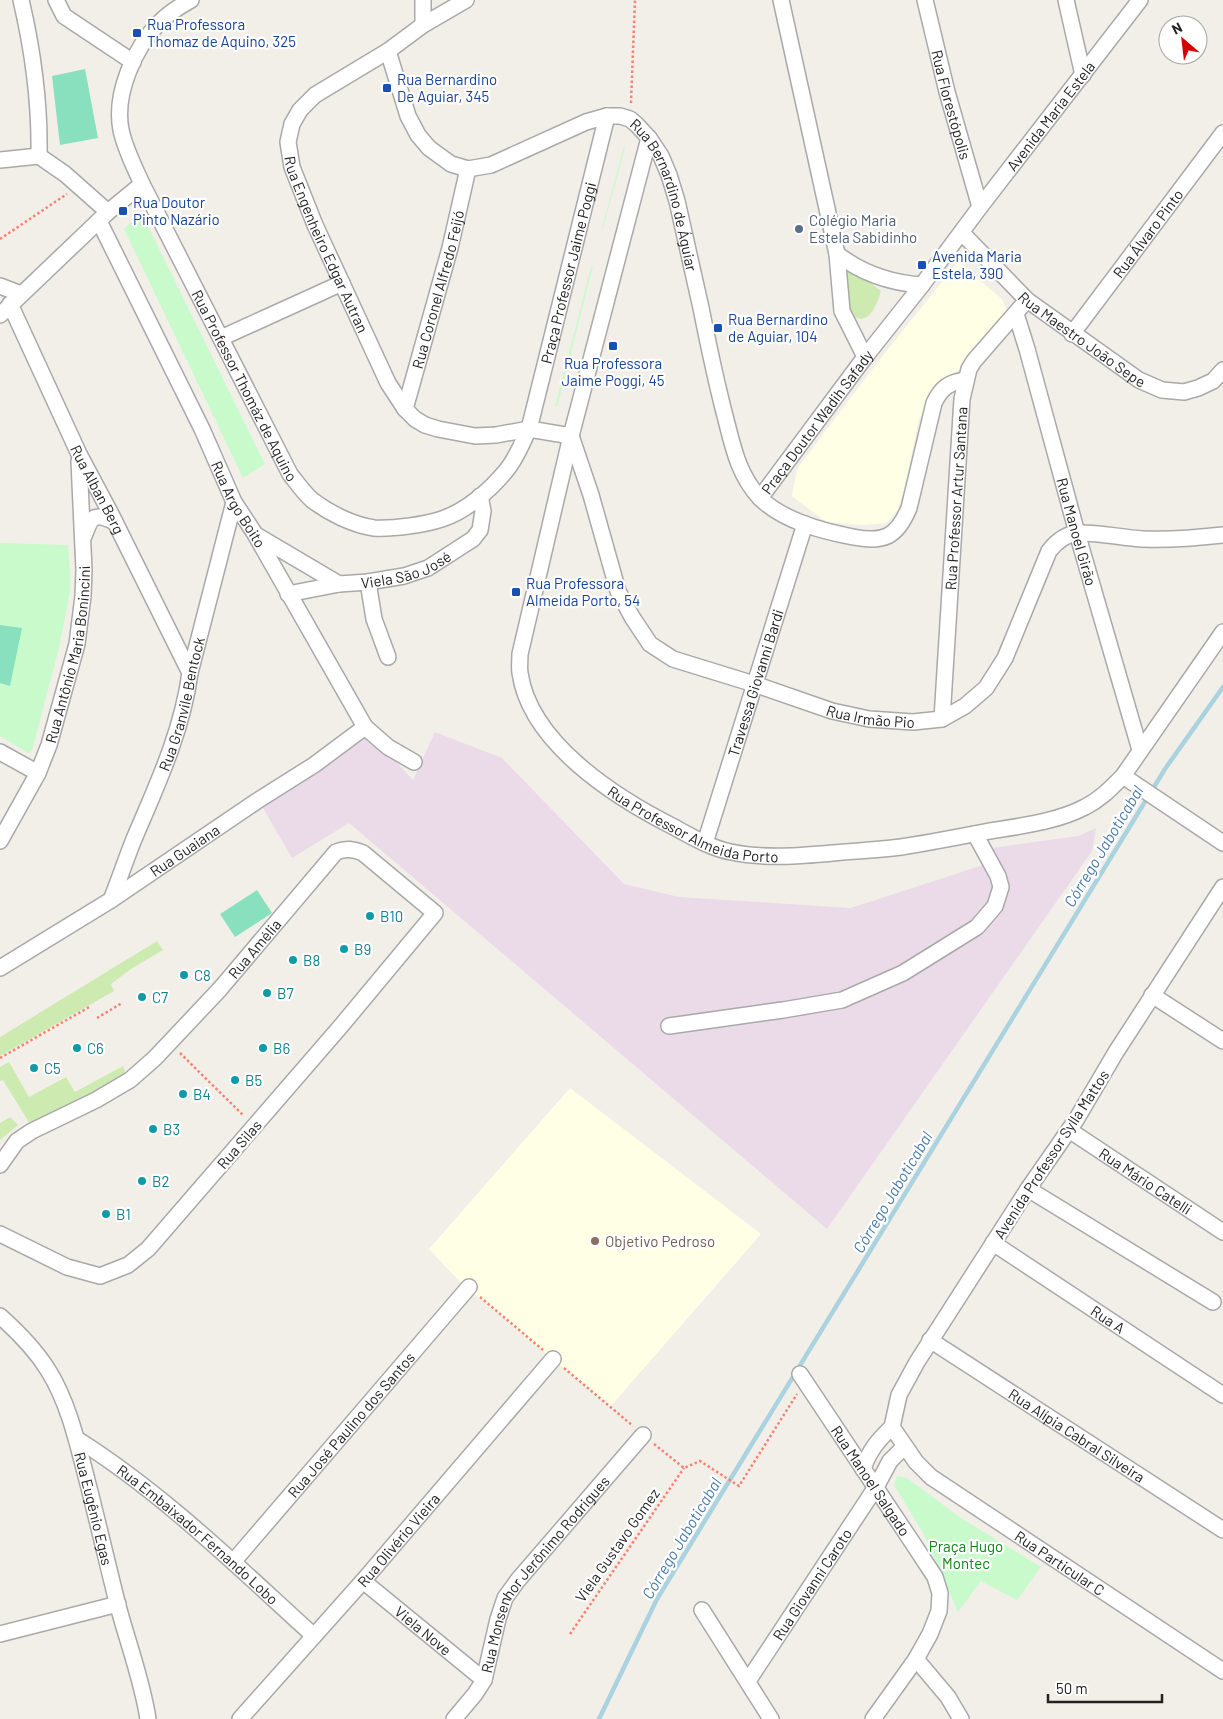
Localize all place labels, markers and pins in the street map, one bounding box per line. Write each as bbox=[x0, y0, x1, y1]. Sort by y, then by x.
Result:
place label: Rua Professora Thomaz de Aquino, 325 bbox=[147, 15, 296, 50]
marker: Rua Professora Thomaz de Aquino, 325 bbox=[131, 27, 143, 39]
place label: Rua Bernardino De Aguiar, 345 bbox=[397, 70, 497, 105]
marker: Rua Bernardino De Aguiar, 345 bbox=[381, 82, 393, 94]
place label: Rua Doutor Pinto Nazário bbox=[133, 193, 220, 228]
marker: Rua Doutor Pinto Nazário bbox=[117, 205, 129, 217]
place label: Colégio Maria Estela Sabidinho bbox=[809, 211, 917, 246]
marker: Colégio Maria Estela Sabidinho bbox=[793, 223, 805, 235]
place label: Avenida Maria Estela, 390 bbox=[932, 247, 1022, 282]
marker: Avenida Maria Estela, 390 bbox=[916, 259, 928, 271]
place label: Rua Bernardino de Aguiar, 104 bbox=[728, 310, 828, 345]
marker: Rua Bernardino de Aguiar, 104 bbox=[712, 322, 724, 334]
marker: Rua Professora Jaime Poggi, 45 bbox=[607, 340, 619, 352]
place label: Rua Professora Jaime Poggi, 45 bbox=[561, 354, 665, 389]
place label: Rua Professora Almeida Porto, 54 bbox=[526, 574, 640, 609]
marker: Rua Professora Almeida Porto, 54 bbox=[510, 586, 522, 598]
place label: B10 bbox=[380, 907, 403, 925]
marker: B10 bbox=[364, 910, 376, 922]
place label: B9 bbox=[354, 940, 371, 958]
marker: B9 bbox=[338, 943, 350, 955]
place label: B8 bbox=[303, 951, 320, 969]
marker: B8 bbox=[287, 954, 299, 966]
place label: C8 bbox=[194, 966, 211, 984]
marker: C8 bbox=[178, 969, 190, 981]
place label: B7 bbox=[277, 984, 294, 1002]
marker: B7 bbox=[261, 987, 273, 999]
place label: C7 bbox=[152, 988, 168, 1006]
marker: C7 bbox=[136, 991, 148, 1003]
place label: C6 bbox=[87, 1039, 104, 1057]
place label: B6 bbox=[273, 1039, 290, 1057]
marker: C6 bbox=[71, 1042, 83, 1054]
marker: B6 bbox=[257, 1042, 269, 1054]
place label: C5 bbox=[44, 1059, 61, 1077]
marker: C5 bbox=[28, 1062, 40, 1074]
place label: B5 bbox=[245, 1071, 262, 1089]
marker: B5 bbox=[229, 1074, 241, 1086]
place label: B4 bbox=[193, 1085, 211, 1103]
marker: B4 bbox=[177, 1088, 189, 1100]
place label: B3 bbox=[163, 1120, 180, 1138]
marker: B3 bbox=[147, 1123, 159, 1135]
place label: B2 bbox=[152, 1172, 169, 1190]
marker: B2 bbox=[136, 1175, 148, 1187]
place label: B1 bbox=[116, 1205, 131, 1223]
marker: B1 bbox=[100, 1208, 112, 1220]
place label: Objetivo Pedroso bbox=[605, 1232, 715, 1250]
marker: Objetivo Pedroso bbox=[589, 1235, 601, 1247]

